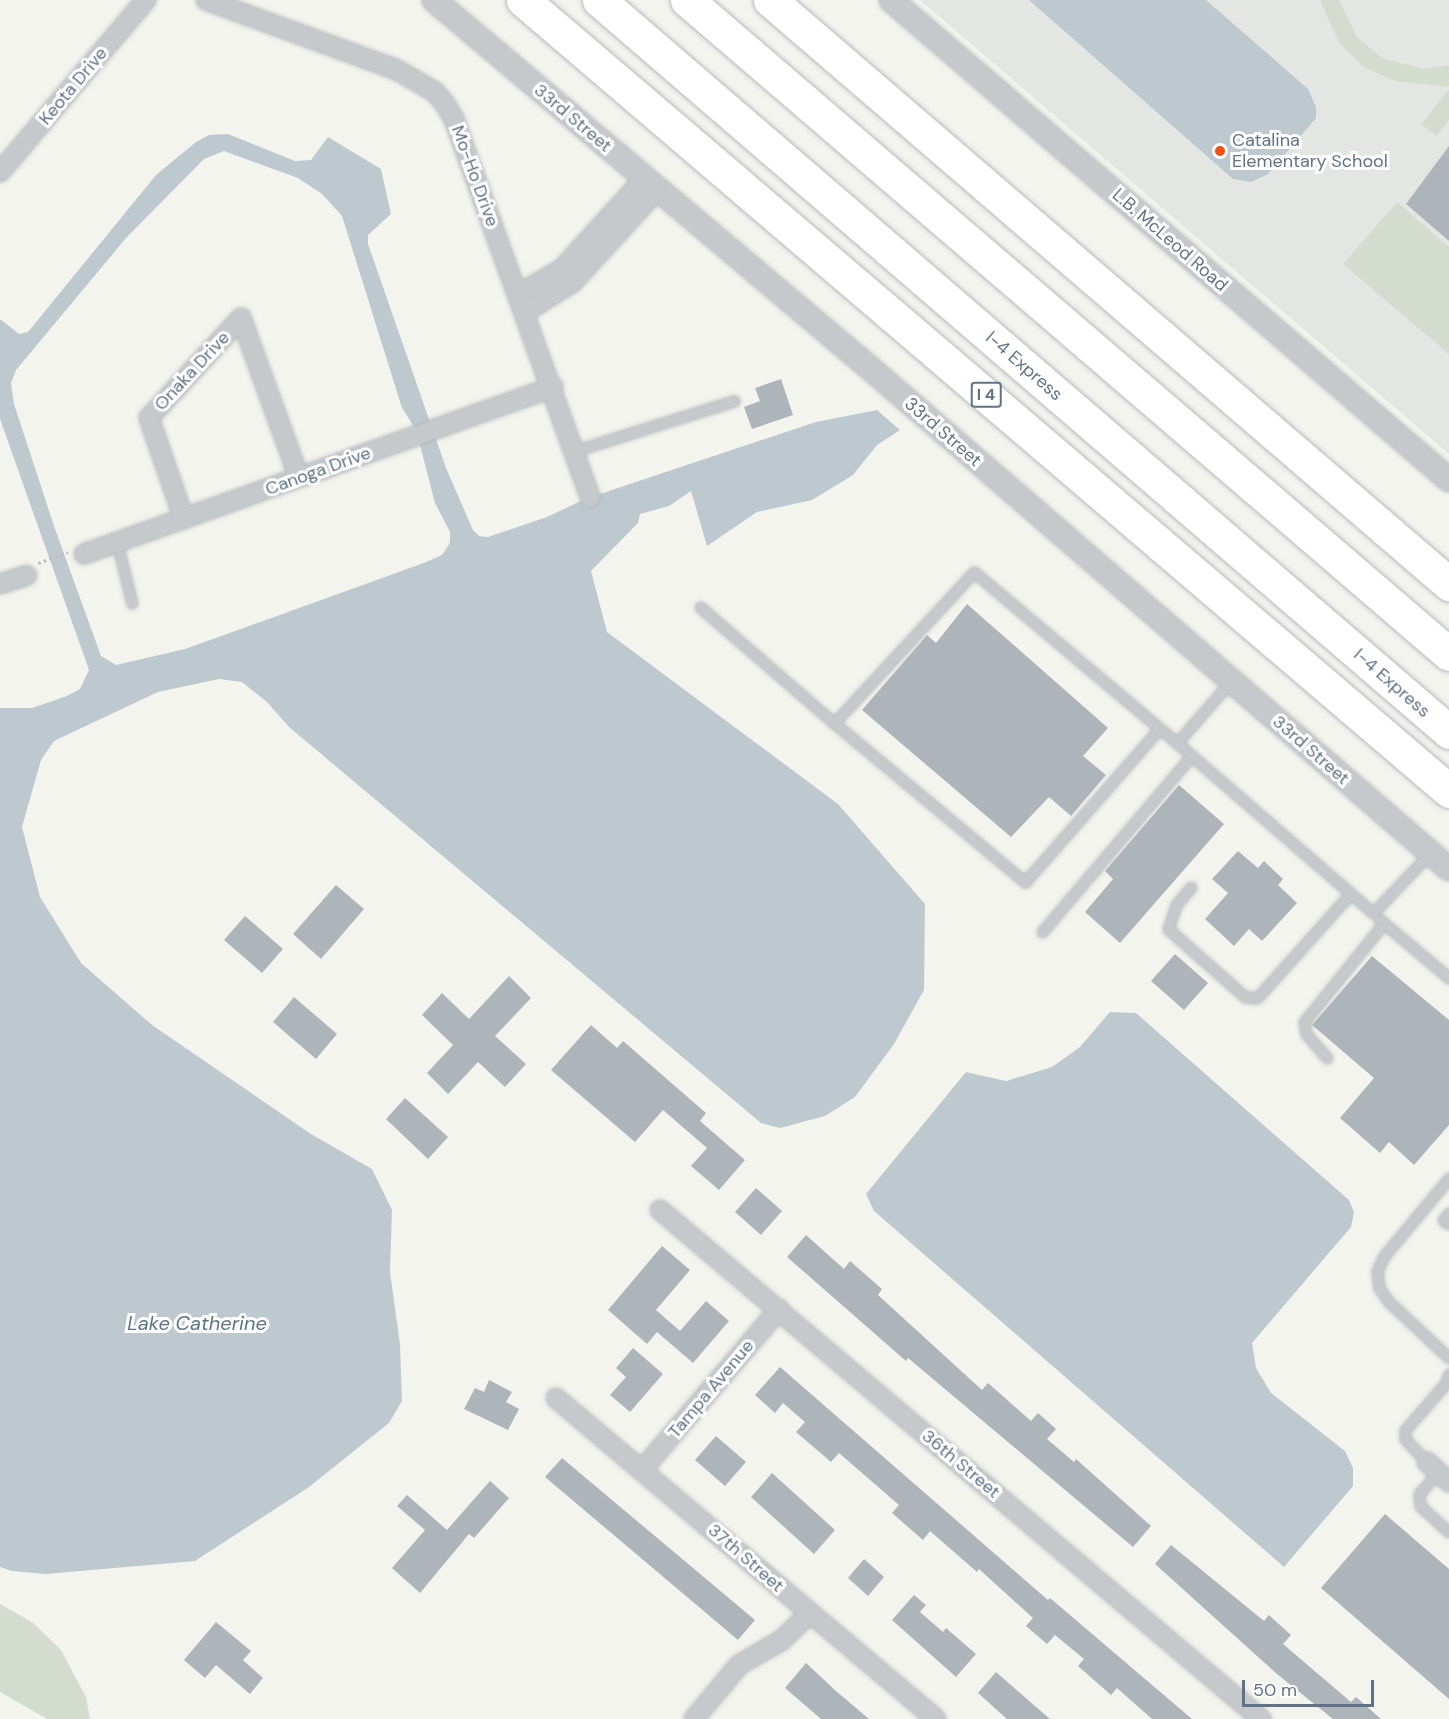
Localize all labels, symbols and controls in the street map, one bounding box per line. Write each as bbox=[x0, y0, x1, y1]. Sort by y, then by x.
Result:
street label: Keota Drive bbox=[34, 43, 112, 129]
street label: 33rd Street bbox=[530, 79, 616, 157]
street label: Mo-Ho Drive bbox=[447, 123, 503, 229]
place label: Catalina Elementary School bbox=[1232, 130, 1388, 172]
marker: Catalina Elementary School bbox=[1213, 144, 1227, 158]
street label: L.B. McLeod Road bbox=[1108, 184, 1232, 296]
street label: Onaka Drive bbox=[150, 327, 234, 415]
street label: I-4 Express bbox=[981, 327, 1067, 405]
road number: I 4 bbox=[970, 382, 1002, 408]
street label: 33rd Street bbox=[900, 393, 986, 471]
street label: Canoga Drive bbox=[262, 442, 374, 500]
street label: I-4 Express bbox=[1349, 644, 1435, 722]
street label: 33rd Street bbox=[1268, 711, 1354, 789]
water label: Lake Catherine bbox=[127, 1311, 267, 1335]
street label: Tampa Avenue bbox=[664, 1335, 758, 1443]
street label: 36th Street bbox=[918, 1425, 1004, 1503]
street label: 37th Street bbox=[704, 1519, 788, 1597]
scale bar bbox=[1245, 1668, 1377, 1706]
text: 50 m bbox=[1253, 1678, 1297, 1702]

